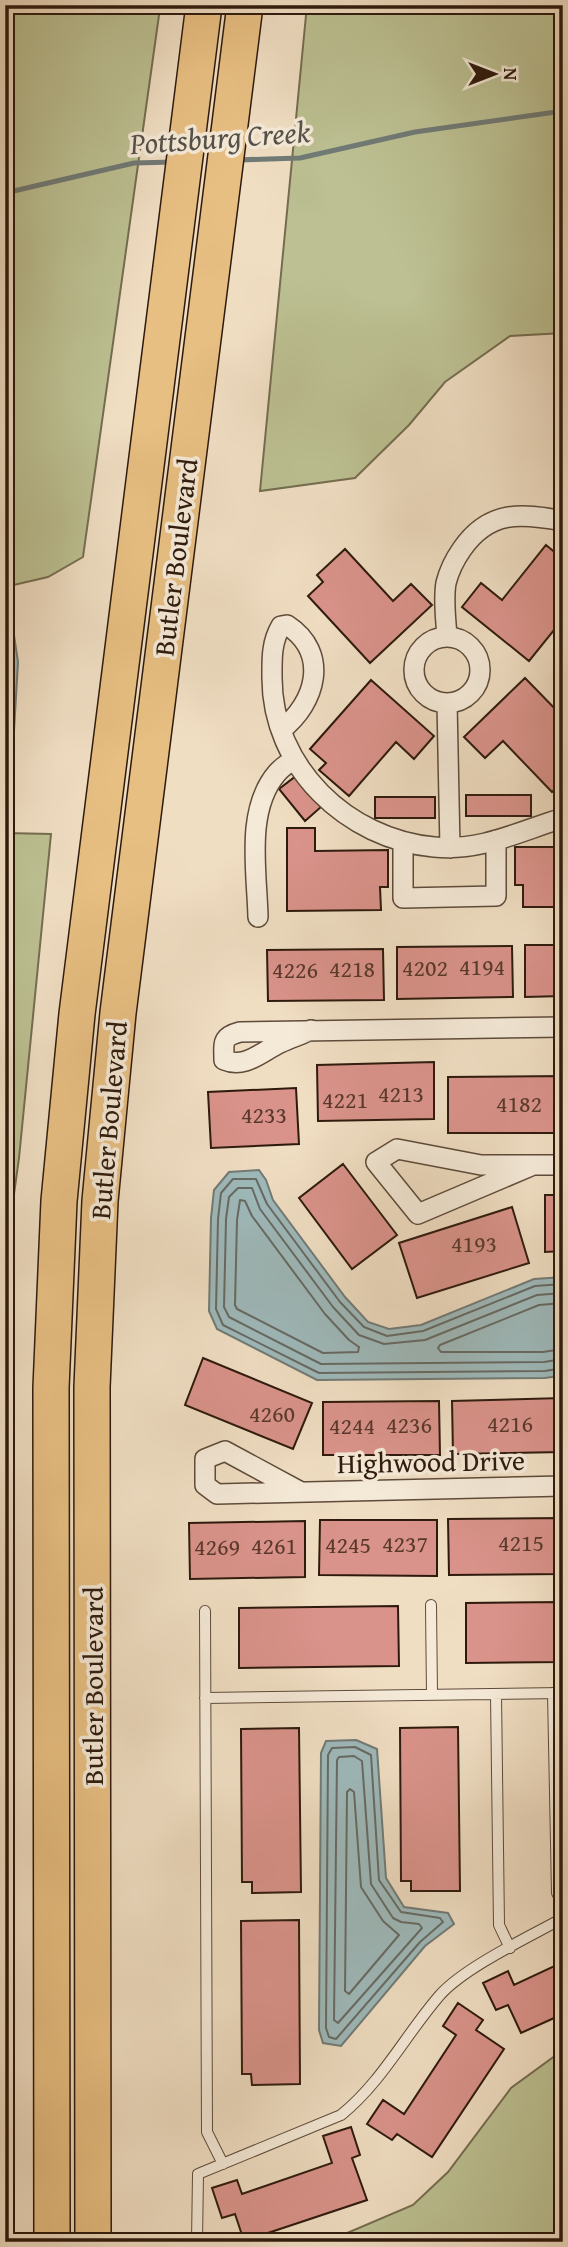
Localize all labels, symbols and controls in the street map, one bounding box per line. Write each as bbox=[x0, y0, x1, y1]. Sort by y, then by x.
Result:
north arrow bbox=[460, 38, 530, 108]
text: N bbox=[497, 68, 525, 81]
water label: Pottsburg Creek bbox=[128, 109, 312, 165]
street label: Butler Boulevard bbox=[143, 456, 207, 658]
house number: 4194 bbox=[459, 949, 505, 984]
house number: 4202 bbox=[402, 950, 448, 985]
house number: 4218 bbox=[329, 951, 375, 986]
house number: 4226 bbox=[272, 952, 318, 987]
street label: Butler Boulevard bbox=[79, 1019, 137, 1221]
house number: 4213 bbox=[378, 1076, 424, 1111]
house number: 4221 bbox=[322, 1082, 368, 1117]
house number: 4182 bbox=[496, 1086, 542, 1121]
house number: 4233 bbox=[241, 1097, 287, 1132]
house number: 4193 bbox=[451, 1226, 497, 1261]
house number: 4260 bbox=[249, 1396, 295, 1431]
house number: 4216 bbox=[487, 1406, 533, 1441]
house number: 4236 bbox=[386, 1407, 432, 1442]
house number: 4244 bbox=[329, 1408, 375, 1443]
street label: Highwood Drive bbox=[337, 1439, 525, 1483]
house number: 4215 bbox=[498, 1525, 544, 1560]
house number: 4237 bbox=[382, 1526, 428, 1561]
house number: 4245 bbox=[325, 1527, 371, 1562]
house number: 4261 bbox=[251, 1528, 297, 1563]
house number: 4269 bbox=[194, 1529, 240, 1564]
street label: Butler Boulevard bbox=[72, 1587, 113, 1785]

